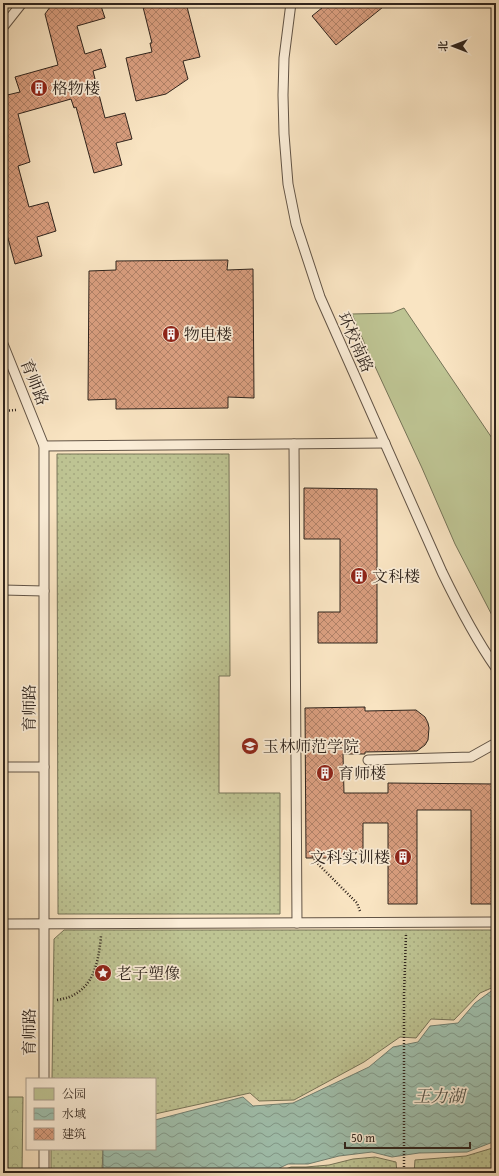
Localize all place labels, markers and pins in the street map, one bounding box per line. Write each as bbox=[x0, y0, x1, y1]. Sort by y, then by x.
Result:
place label: 格物楼 bbox=[52, 76, 100, 100]
building icon: 格物楼 bbox=[29, 78, 49, 98]
place label: 物电楼 bbox=[184, 322, 232, 346]
building icon: 物电楼 bbox=[161, 324, 181, 344]
place label: 文科楼 bbox=[372, 564, 420, 588]
building icon: 文科楼 bbox=[349, 566, 369, 586]
place label: 玉林师范学院 bbox=[263, 734, 359, 758]
school or university icon: 玉林师范学院 bbox=[240, 736, 260, 756]
place label: 育师楼 bbox=[338, 761, 386, 785]
building icon: 育师楼 bbox=[315, 763, 335, 783]
place label: 文科实训楼 bbox=[310, 845, 390, 869]
building icon: 文科实训楼 bbox=[393, 847, 413, 867]
place label: 老子塑像 bbox=[116, 961, 180, 985]
place icon: 老子塑像 bbox=[93, 963, 113, 983]

